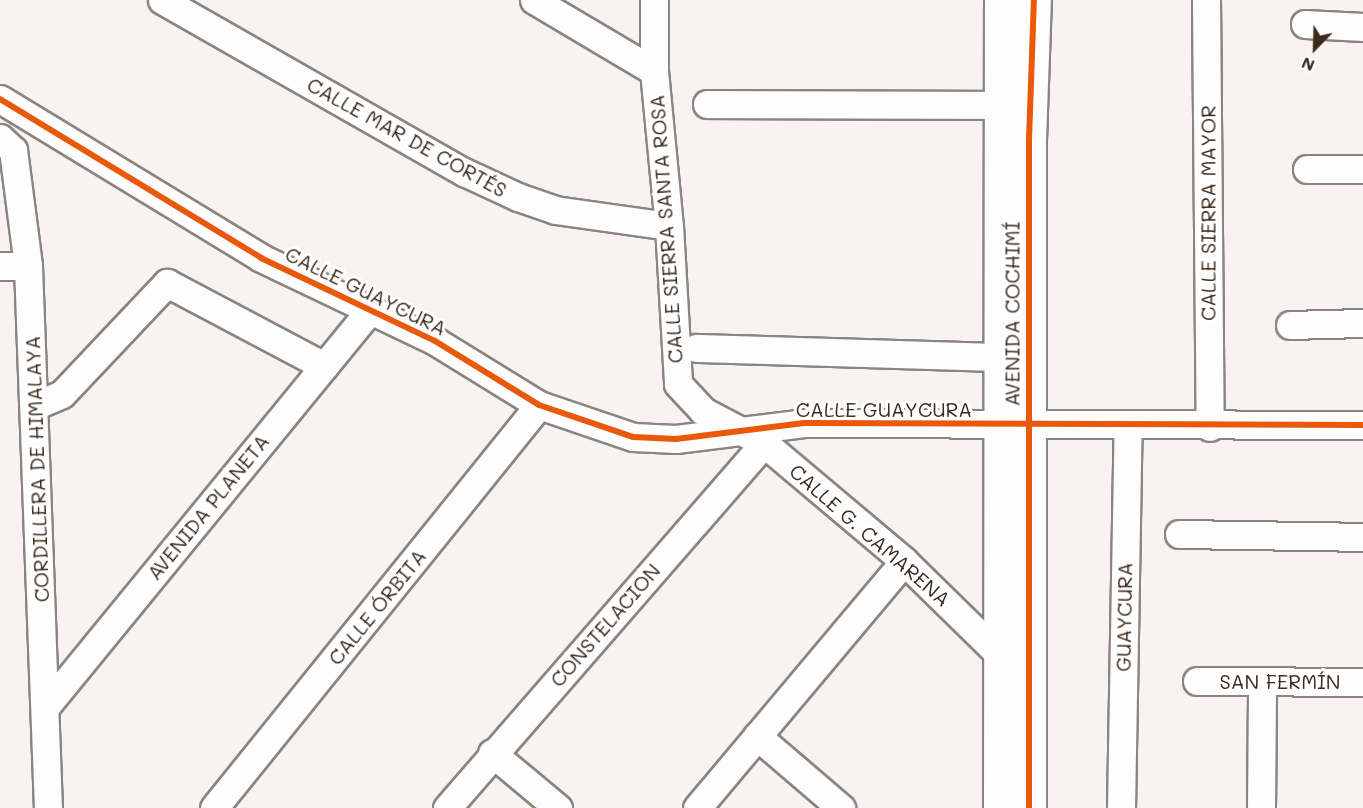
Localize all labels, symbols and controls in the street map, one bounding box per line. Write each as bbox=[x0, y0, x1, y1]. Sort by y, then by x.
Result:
north arrow bbox=[1285, 18, 1345, 78]
text: N bbox=[1298, 53, 1317, 77]
street label: CALLE MAR DE CORTÉS bbox=[303, 72, 511, 202]
street label: CALLE SIERRA SANTA ROSA bbox=[645, 94, 687, 364]
street label: CALLE SIERRA MAYOR bbox=[1196, 105, 1220, 321]
street label: AVENIDA COCHIMÍ bbox=[1000, 222, 1024, 406]
street label: CALLE GUAYCURA bbox=[281, 242, 451, 340]
street label: CORDILLERA DE HIMALAYA bbox=[20, 335, 54, 603]
street label: CALLE GUAYCURA bbox=[796, 397, 972, 421]
street label: AVENIDA PLANETA bbox=[142, 429, 274, 585]
street label: CALLE G. CAMARENA bbox=[785, 459, 955, 611]
street label: CALLE ÓRBITA bbox=[323, 544, 431, 670]
street label: CONSTELACION bbox=[545, 558, 665, 692]
street label: GUAYCURA bbox=[1111, 562, 1137, 672]
street label: SAN FERMÍN bbox=[1219, 669, 1341, 693]

